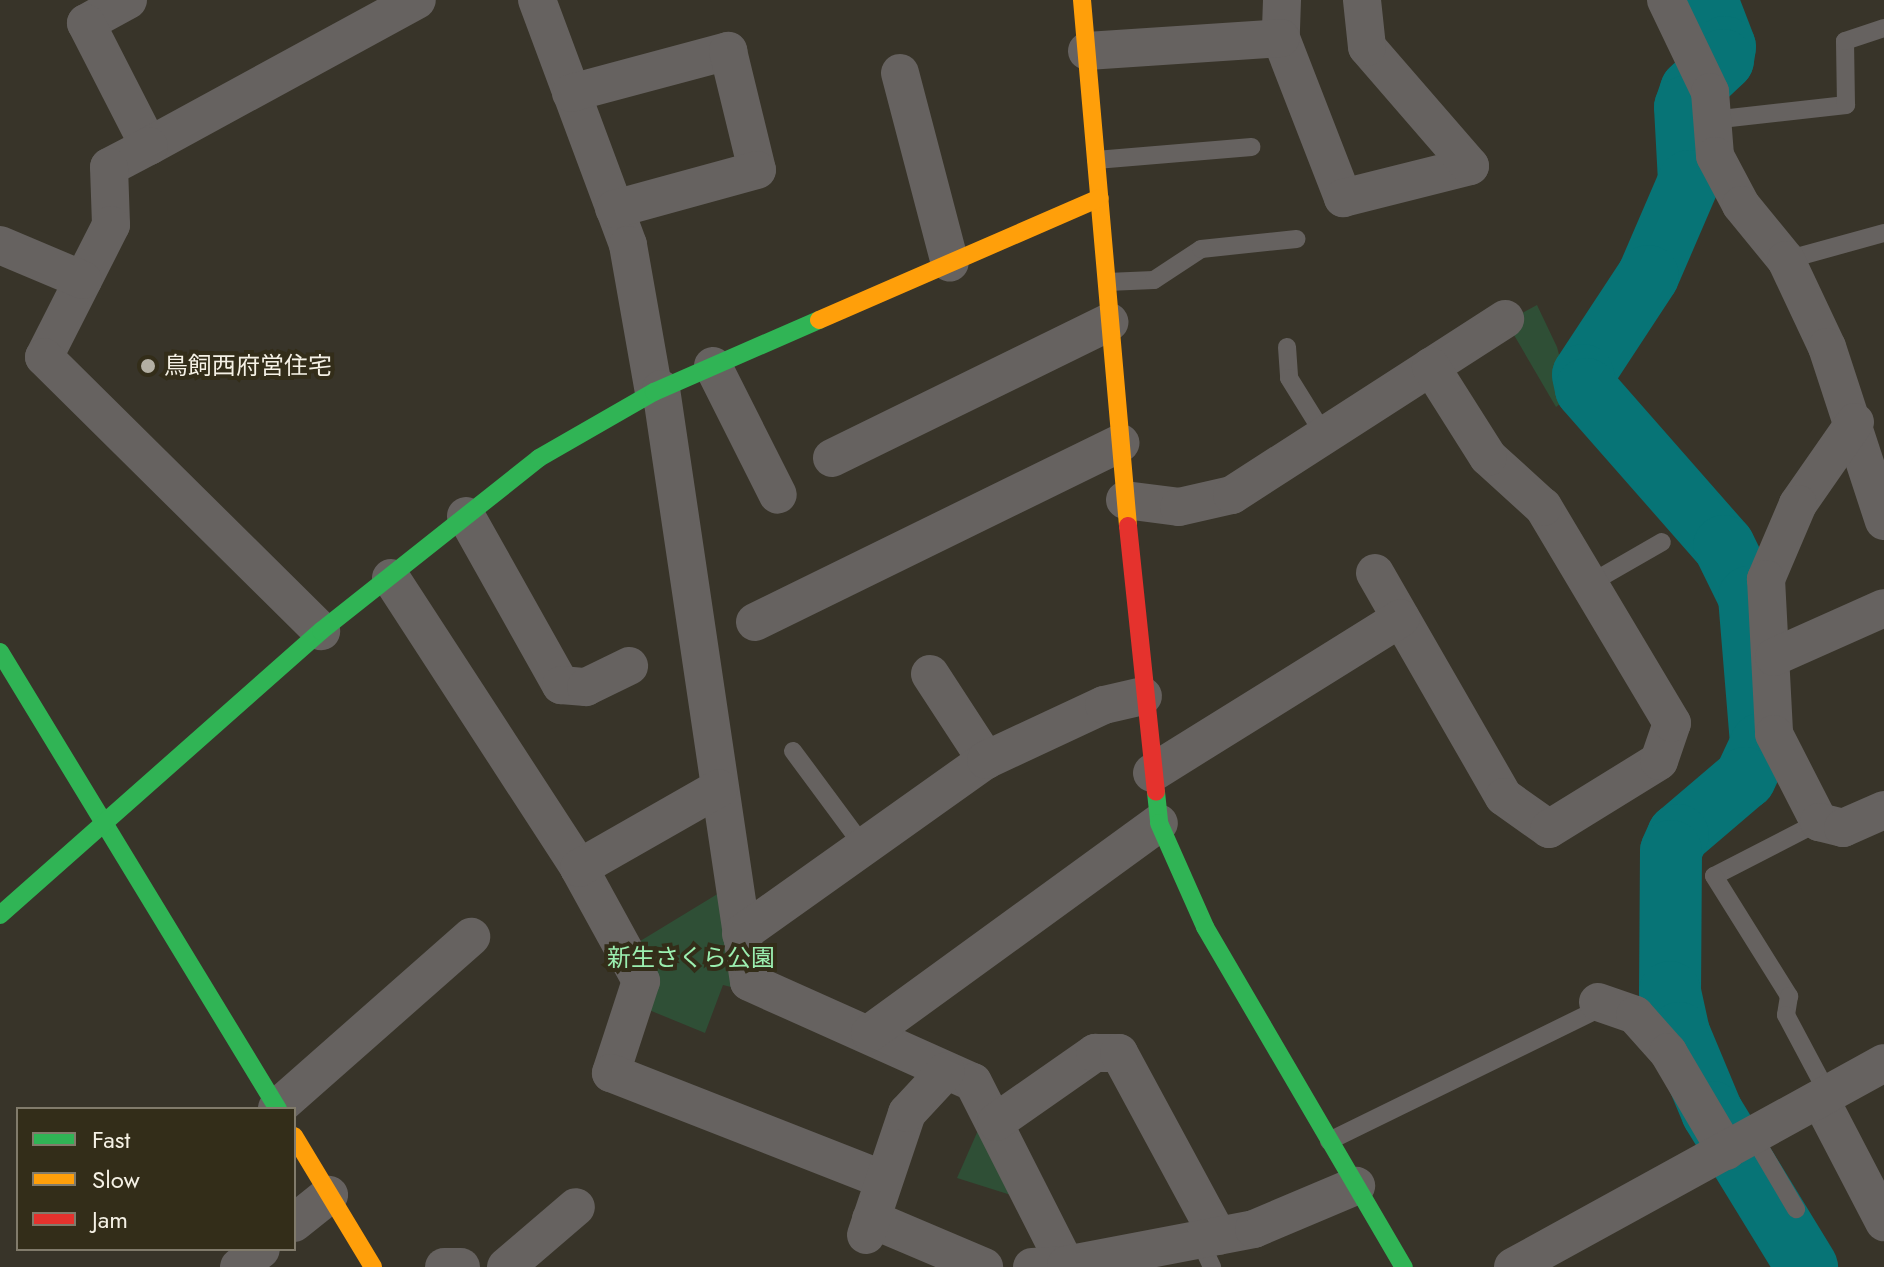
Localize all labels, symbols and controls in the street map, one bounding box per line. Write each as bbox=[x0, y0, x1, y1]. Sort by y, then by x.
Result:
place label: 鳥飼西府営住宅 bbox=[164, 352, 332, 380]
marker: 鳥飼西府営住宅 bbox=[139, 357, 157, 375]
park label: 新生さくら公園 bbox=[607, 944, 775, 972]
legend bbox=[16, 1107, 296, 1251]
text: Fast bbox=[92, 1122, 130, 1157]
text: Slow bbox=[92, 1162, 140, 1197]
text: Jam bbox=[92, 1202, 128, 1237]

